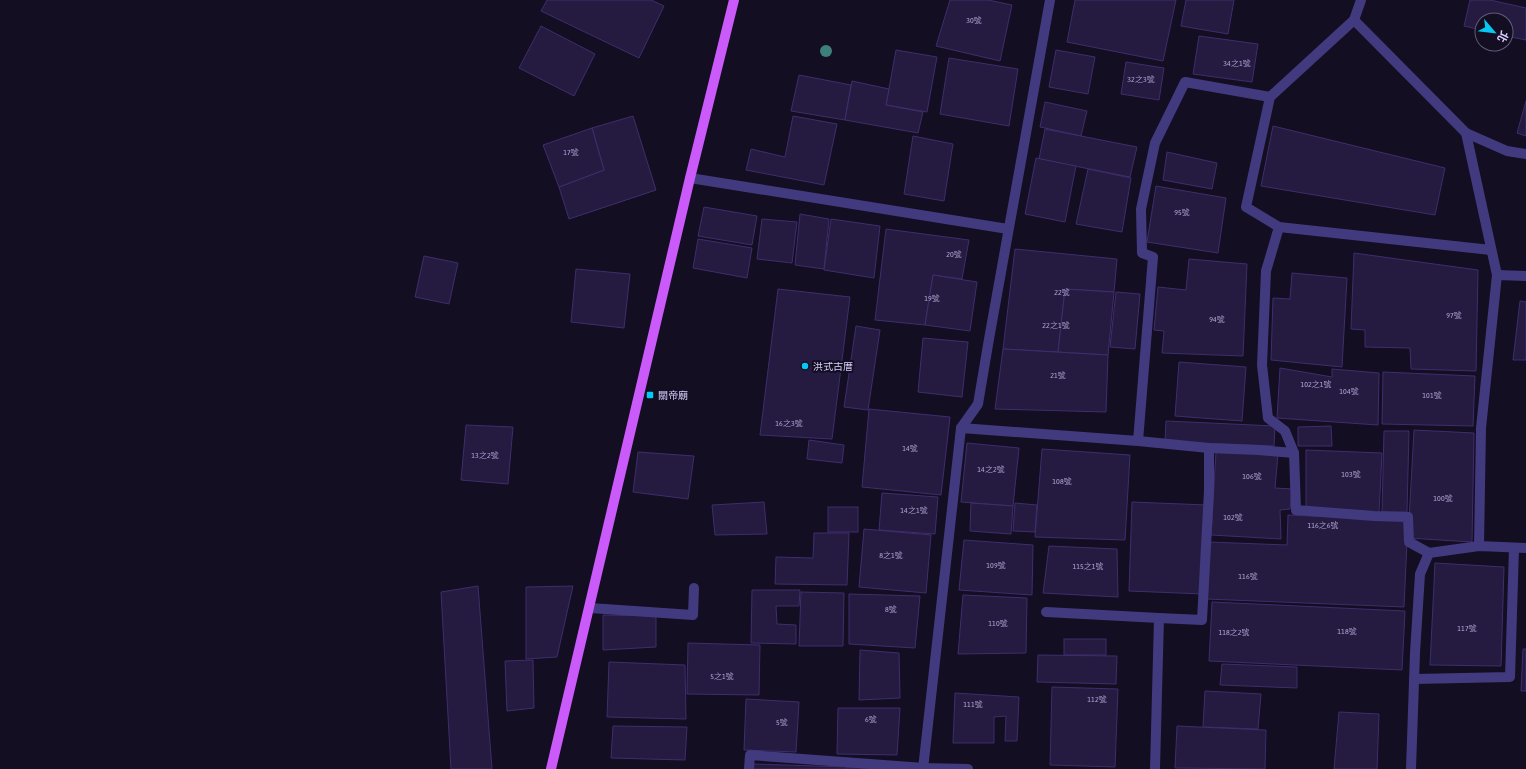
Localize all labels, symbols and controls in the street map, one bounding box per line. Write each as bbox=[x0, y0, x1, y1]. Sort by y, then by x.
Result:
north arrow bbox=[1474, 12, 1514, 52]
house number: 30號 bbox=[966, 16, 982, 25]
text: 北 bbox=[1495, 29, 1511, 44]
house number: 34之1號 bbox=[1223, 59, 1251, 68]
house number: 32之3號 bbox=[1127, 75, 1155, 84]
house number: 17號 bbox=[563, 148, 579, 157]
house number: 95號 bbox=[1174, 208, 1190, 217]
house number: 20號 bbox=[946, 250, 962, 259]
house number: 22號 bbox=[1054, 288, 1070, 297]
house number: 19號 bbox=[924, 294, 940, 303]
house number: 97號 bbox=[1446, 311, 1462, 320]
house number: 94號 bbox=[1209, 315, 1225, 324]
house number: 22之1號 bbox=[1042, 321, 1070, 330]
marker: 洪式古厝 bbox=[800, 361, 810, 371]
place label: 洪式古厝 bbox=[813, 361, 853, 372]
house number: 21號 bbox=[1050, 371, 1066, 380]
house number: 102之1號 bbox=[1300, 380, 1332, 389]
house number: 104號 bbox=[1339, 387, 1359, 396]
marker: 關帝廟 bbox=[645, 390, 655, 400]
place label: 關帝廟 bbox=[658, 390, 688, 401]
house number: 101號 bbox=[1422, 391, 1442, 400]
house number: 16之3號 bbox=[775, 419, 803, 428]
house number: 14號 bbox=[902, 444, 918, 453]
house number: 13之2號 bbox=[471, 451, 499, 460]
house number: 14之2號 bbox=[977, 465, 1005, 474]
house number: 103號 bbox=[1341, 470, 1361, 479]
house number: 106號 bbox=[1242, 472, 1262, 481]
house number: 108號 bbox=[1052, 477, 1072, 486]
house number: 100號 bbox=[1433, 494, 1453, 503]
house number: 14之1號 bbox=[900, 506, 928, 515]
house number: 102號 bbox=[1223, 513, 1243, 522]
house number: 116之6號 bbox=[1307, 521, 1339, 530]
house number: 8之1號 bbox=[879, 551, 903, 560]
house number: 109號 bbox=[986, 561, 1006, 570]
house number: 115之1號 bbox=[1072, 562, 1104, 571]
house number: 116號 bbox=[1238, 572, 1258, 581]
house number: 8號 bbox=[885, 605, 897, 614]
house number: 110號 bbox=[988, 619, 1008, 628]
house number: 117號 bbox=[1457, 624, 1477, 633]
house number: 118號 bbox=[1337, 627, 1357, 636]
house number: 118之2號 bbox=[1218, 628, 1250, 637]
house number: 5之1號 bbox=[710, 672, 734, 681]
house number: 112號 bbox=[1087, 695, 1107, 704]
house number: 111號 bbox=[963, 700, 983, 709]
house number: 6號 bbox=[865, 715, 877, 724]
house number: 5號 bbox=[776, 718, 788, 727]

